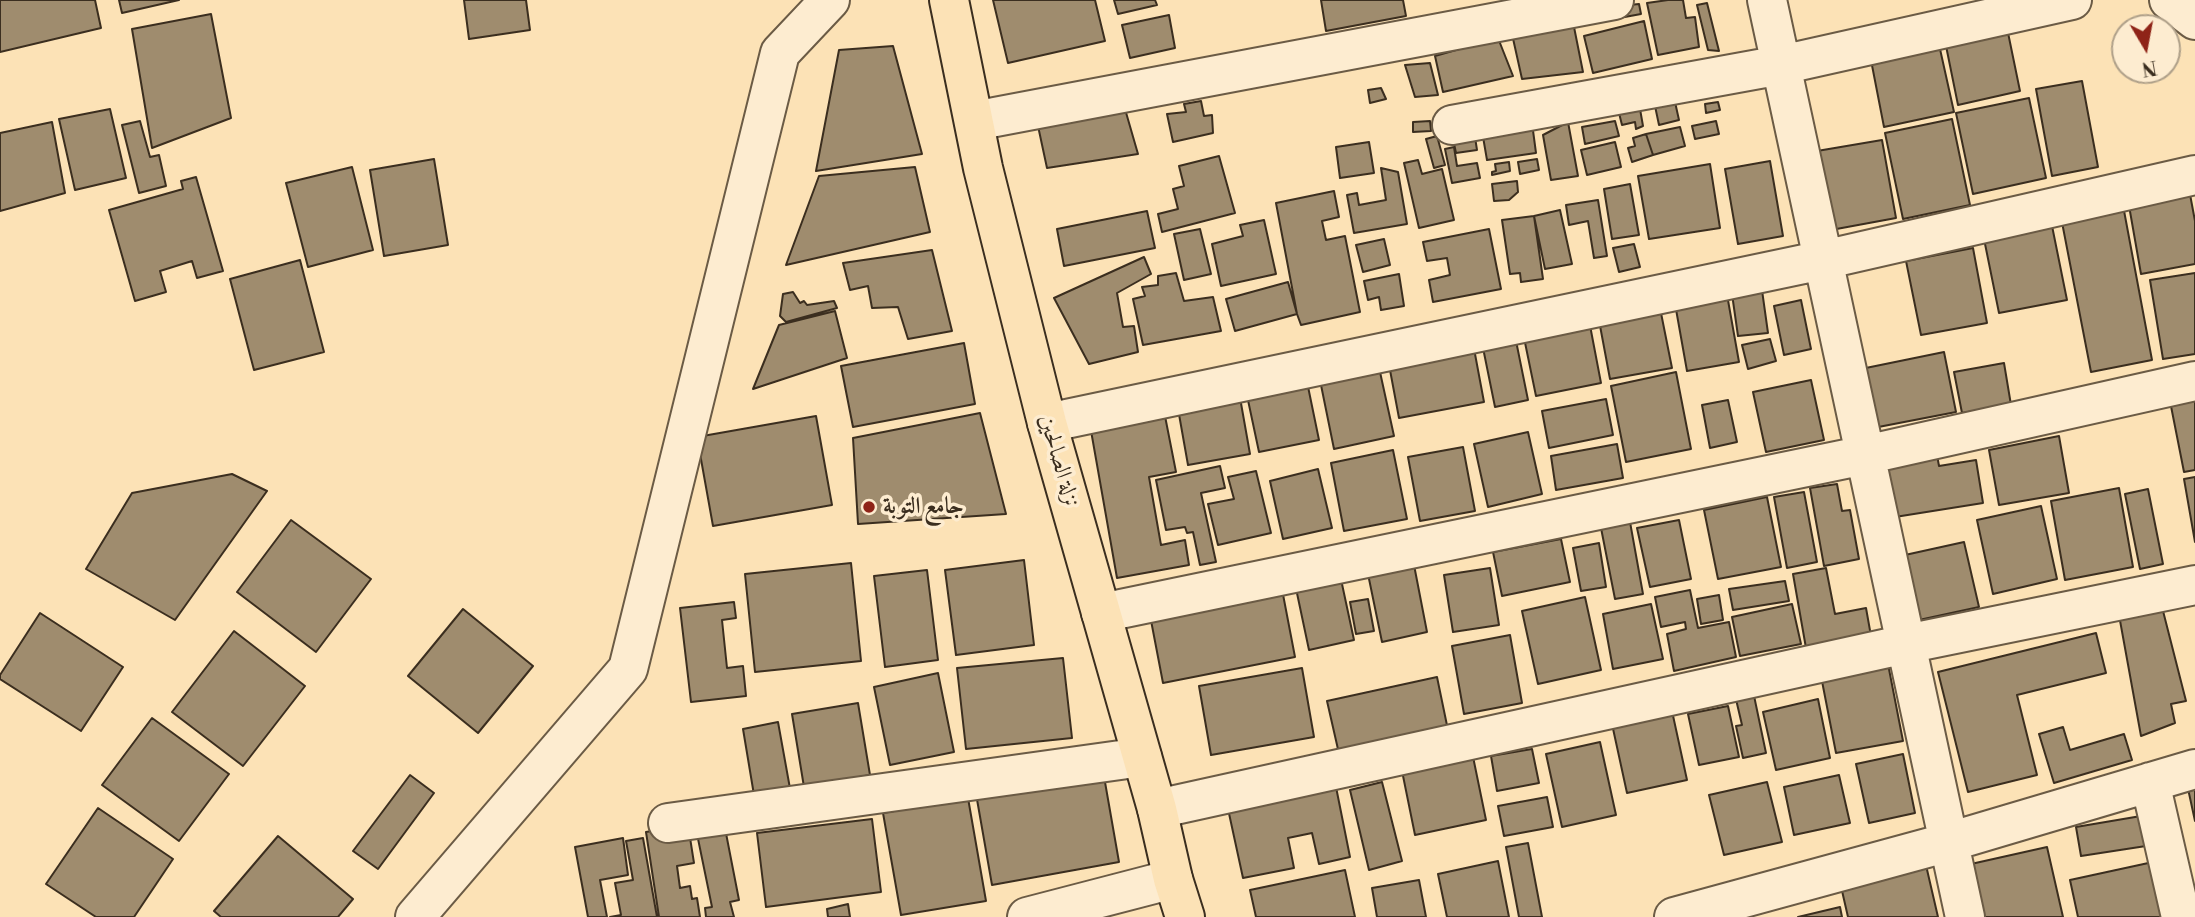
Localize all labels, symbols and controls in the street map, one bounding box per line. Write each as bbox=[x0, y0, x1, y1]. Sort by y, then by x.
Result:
north arrow bbox=[2111, 14, 2181, 84]
text: N bbox=[2140, 55, 2159, 81]
street label: نزلة الصالحين bbox=[1032, 412, 1084, 510]
place label: جامع التوبة bbox=[883, 493, 964, 521]
marker: جامع التوبة bbox=[861, 499, 877, 515]

